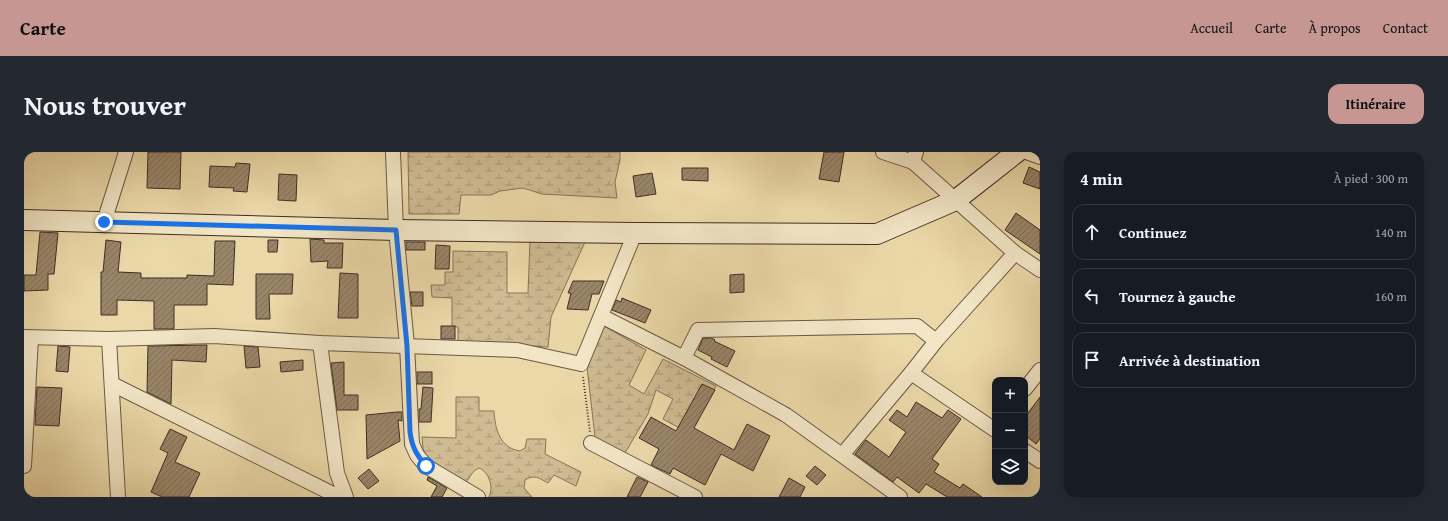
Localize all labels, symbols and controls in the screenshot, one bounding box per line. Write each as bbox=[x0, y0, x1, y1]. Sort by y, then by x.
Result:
text: Carte bbox=[20, 14, 66, 42]
text: Accueil bbox=[1190, 18, 1233, 38]
text: Carte bbox=[1255, 18, 1287, 38]
text: À propos bbox=[1309, 18, 1361, 38]
text: Contact bbox=[1383, 18, 1428, 38]
text: Nous trouver bbox=[24, 84, 186, 125]
button: Itinéraire bbox=[1328, 84, 1424, 124]
text: 4 min bbox=[1080, 166, 1122, 191]
text: À pied · 300 m bbox=[1333, 169, 1408, 188]
route end bbox=[95, 213, 113, 231]
icon: ahead bbox=[1081, 221, 1103, 243]
text: Continuez bbox=[1119, 222, 1187, 243]
text: 140 m bbox=[1375, 223, 1407, 242]
icon: left bbox=[1081, 285, 1103, 307]
text: Tournez à gauche bbox=[1119, 286, 1236, 307]
text: 160 m bbox=[1375, 287, 1407, 306]
icon: arrive bbox=[1081, 349, 1103, 371]
text: Arrivée à destination bbox=[1119, 350, 1260, 371]
map controls bbox=[992, 377, 1028, 485]
button: + bbox=[992, 377, 1028, 413]
button: − bbox=[992, 413, 1028, 449]
button: layers bbox=[992, 449, 1028, 485]
route start bbox=[417, 457, 435, 475]

